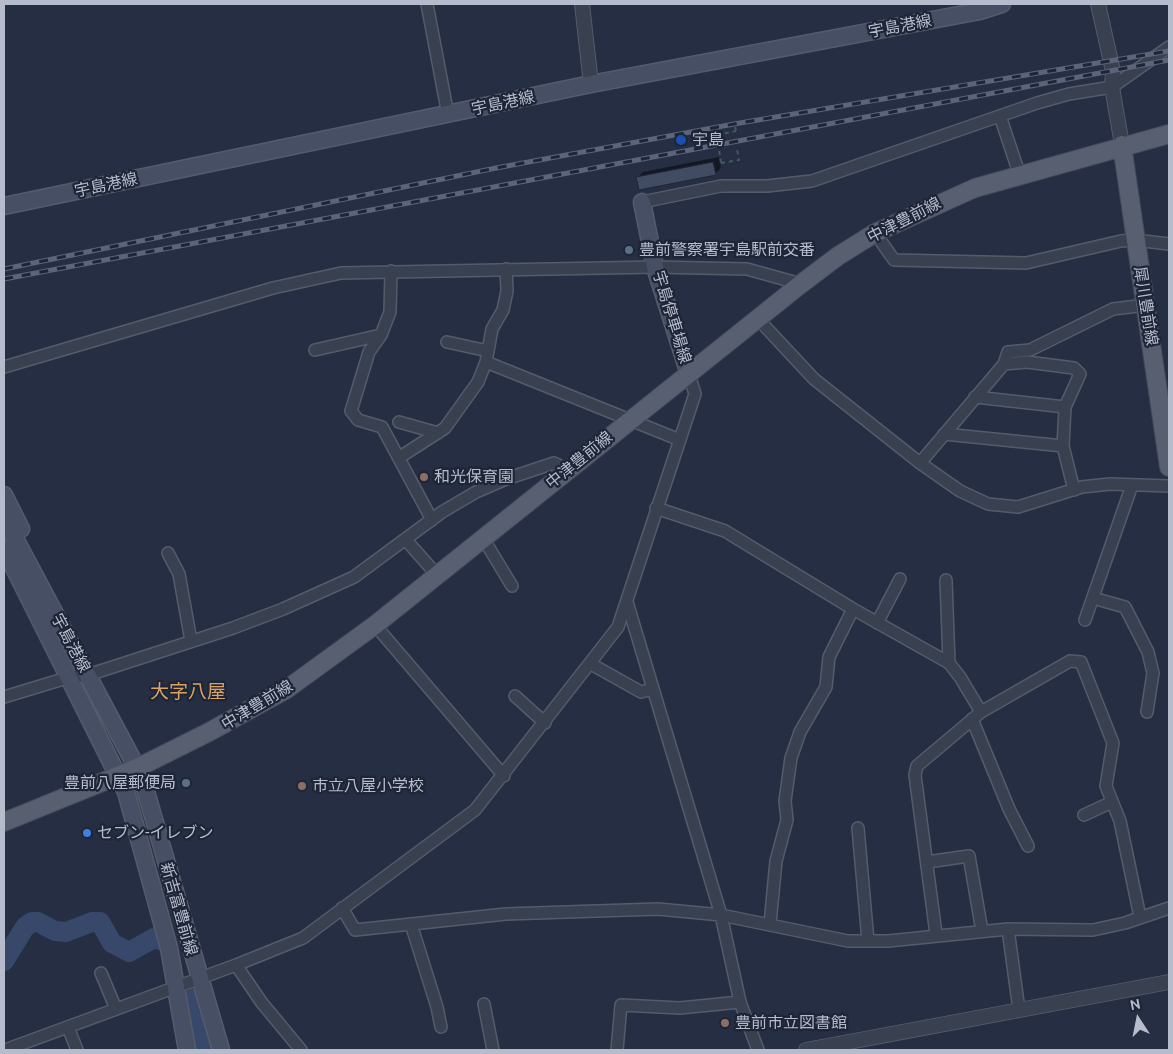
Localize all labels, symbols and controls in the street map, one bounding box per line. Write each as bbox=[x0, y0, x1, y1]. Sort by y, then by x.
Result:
street label: 宇島港線 bbox=[867, 10, 933, 42]
street label: 宇島港線 bbox=[470, 87, 536, 119]
place label: 宇島 bbox=[692, 130, 724, 150]
marker: 宇島 bbox=[674, 133, 688, 147]
street label: 宇島港線 bbox=[73, 169, 139, 201]
street label: 中津豊前線 bbox=[864, 193, 944, 247]
place label: 豊前警察署宇島駅前交番 bbox=[639, 240, 815, 260]
marker: 豊前警察署宇島駅前交番 bbox=[623, 244, 635, 256]
street label: 犀川豊前線 bbox=[1130, 265, 1162, 347]
street label: 宇島停車場線 bbox=[649, 268, 695, 366]
street label: 中津豊前線 bbox=[542, 427, 616, 493]
place label: 和光保育園 bbox=[434, 467, 514, 487]
marker: 和光保育園 bbox=[418, 471, 430, 483]
street label: 宇島港線 bbox=[48, 610, 94, 676]
street label: 中津豊前線 bbox=[218, 676, 296, 734]
district label: 大字八屋 bbox=[150, 681, 226, 703]
place label: 豊前八屋郵便局 bbox=[64, 773, 176, 793]
place label: 市立八屋小学校 bbox=[312, 776, 424, 796]
marker: 豊前八屋郵便局 bbox=[180, 777, 192, 789]
marker: 市立八屋小学校 bbox=[296, 780, 308, 792]
place label: セブン-イレブン bbox=[97, 823, 214, 843]
marker: セブン-イレブン bbox=[81, 827, 93, 839]
street label: 新吉富豊前線 bbox=[157, 860, 201, 958]
north arrow bbox=[1113, 994, 1163, 1044]
text: N bbox=[1128, 995, 1142, 1013]
place label: 豊前市立図書館 bbox=[735, 1013, 847, 1033]
marker: 豊前市立図書館 bbox=[719, 1017, 731, 1029]

